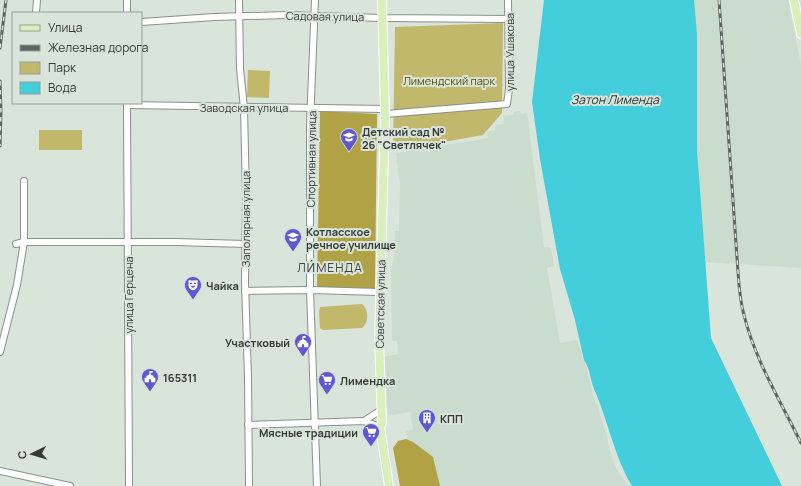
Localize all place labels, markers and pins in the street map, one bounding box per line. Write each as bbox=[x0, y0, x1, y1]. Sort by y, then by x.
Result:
place label: Детский сад № 26 "Светлячек" bbox=[362, 124, 446, 152]
school or university icon: Детский сад № 26 "Светлячек" bbox=[339, 127, 359, 152]
place label: Котласское речное училище bbox=[306, 224, 396, 252]
school or university icon: Котласское речное училище bbox=[283, 227, 303, 252]
theatre icon: Чайка bbox=[183, 275, 203, 300]
place label: Чайка bbox=[206, 278, 239, 293]
public building icon: Участковый bbox=[293, 332, 313, 357]
place label: Участковый bbox=[225, 335, 290, 350]
public building icon: 165311 bbox=[140, 367, 160, 392]
place label: 165311 bbox=[163, 370, 197, 385]
supermarket icon: Лимендка bbox=[317, 370, 337, 395]
place label: Лимендка bbox=[340, 373, 395, 388]
building icon: КПП bbox=[417, 408, 437, 433]
place label: КПП bbox=[440, 411, 463, 426]
supermarket icon: Мясные традиции bbox=[361, 422, 381, 447]
place label: Мясные традиции bbox=[259, 425, 358, 440]

